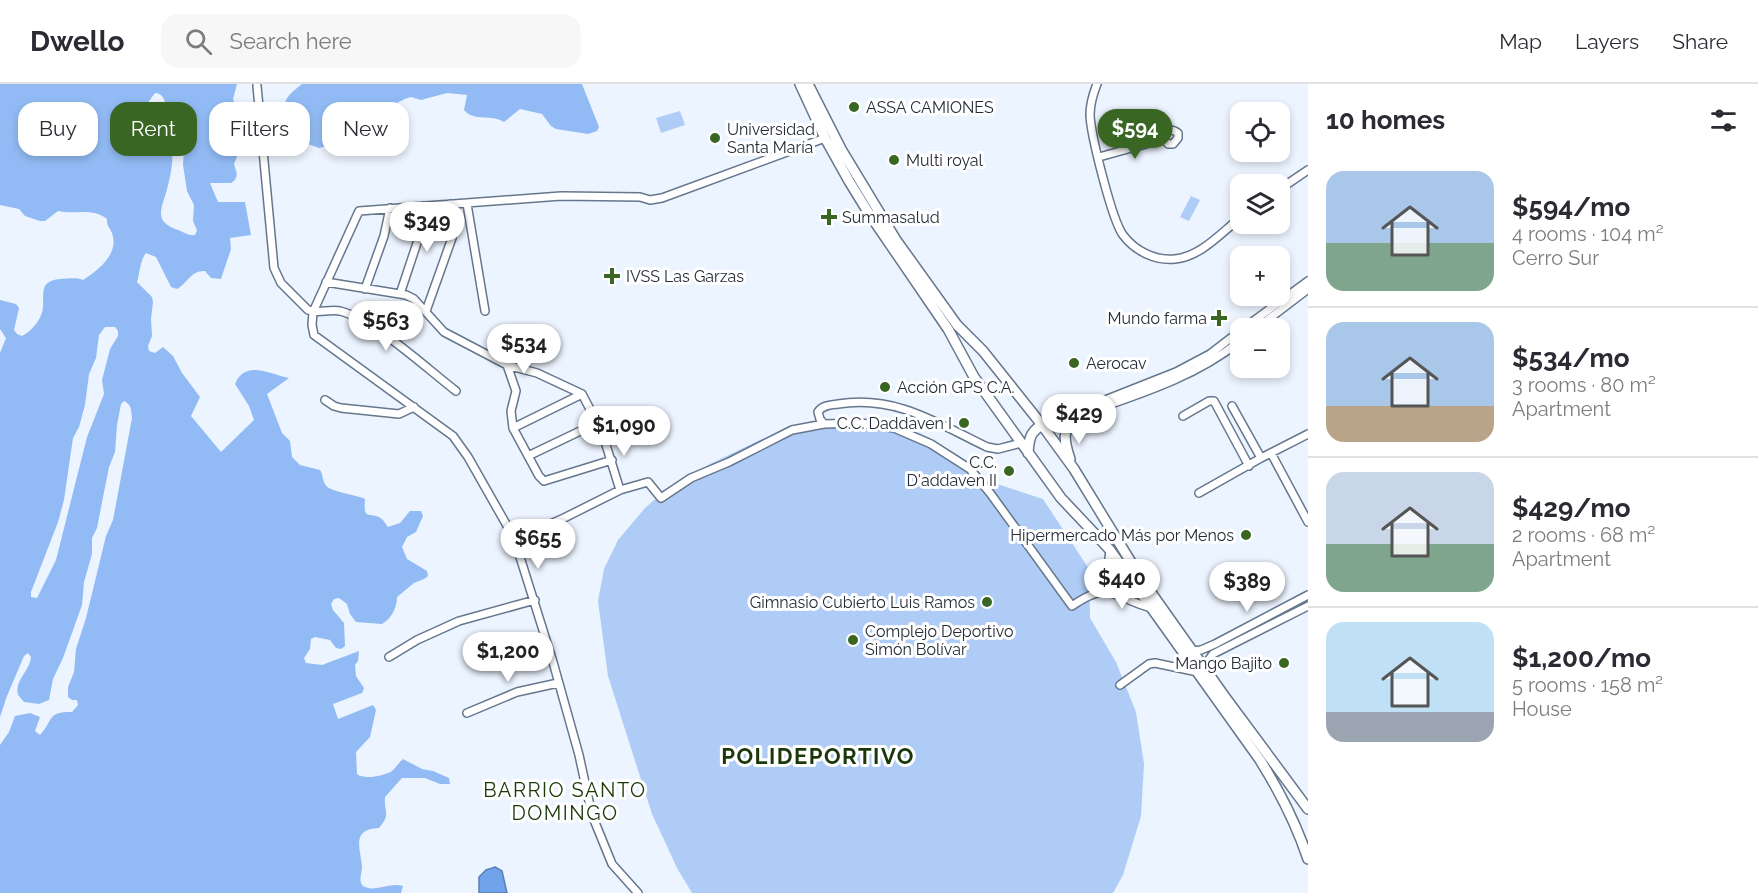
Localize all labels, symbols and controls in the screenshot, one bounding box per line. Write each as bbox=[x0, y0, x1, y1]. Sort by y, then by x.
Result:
search box bbox=[161, 14, 581, 68]
text: Dwello bbox=[30, 25, 125, 58]
icon: search bbox=[182, 25, 215, 58]
text: Search here bbox=[230, 28, 352, 54]
text: Map bbox=[1499, 29, 1542, 54]
text: Layers bbox=[1575, 29, 1639, 54]
text: Share bbox=[1672, 29, 1728, 54]
place label: ASSA CAMIONES bbox=[866, 98, 994, 117]
marker: ASSA CAMIONES bbox=[847, 100, 861, 114]
chip: Buy bbox=[18, 102, 98, 156]
chip: Rent bbox=[110, 102, 197, 156]
chip: Filters bbox=[209, 102, 310, 156]
chip: New bbox=[322, 102, 409, 156]
map controls bbox=[1230, 102, 1290, 378]
button: locate bbox=[1230, 102, 1290, 162]
icon: filters bbox=[1707, 104, 1740, 137]
text: 10 homes bbox=[1326, 105, 1445, 135]
pin: $594 bbox=[1099, 109, 1171, 160]
text: $594 bbox=[1112, 116, 1158, 140]
place label: Universidad Santa María bbox=[727, 120, 815, 157]
marker: Universidad Santa María bbox=[708, 131, 722, 145]
place label: Multi royal bbox=[906, 151, 984, 170]
marker: Multi royal bbox=[887, 153, 901, 167]
button: layers bbox=[1230, 174, 1290, 234]
text: $594/mo bbox=[1512, 192, 1630, 222]
icon: home bbox=[1374, 195, 1446, 267]
pin: $349 bbox=[391, 202, 463, 253]
marker: Summasalud bbox=[820, 208, 838, 226]
place label: Summasalud bbox=[842, 208, 940, 227]
text: $349 bbox=[404, 209, 450, 233]
text: 4 rooms · 104 m² bbox=[1512, 222, 1664, 246]
button: + bbox=[1230, 246, 1290, 306]
text: Cerro Sur bbox=[1512, 246, 1599, 270]
marker: IVSS Las Garzas bbox=[603, 267, 621, 285]
place label: IVSS Las Garzas bbox=[626, 267, 744, 286]
pin: $563 bbox=[350, 301, 422, 352]
text: $563 bbox=[363, 308, 409, 332]
place label: Mundo farma bbox=[1108, 309, 1207, 328]
marker: Mundo farma bbox=[1212, 311, 1226, 325]
button: − bbox=[1230, 318, 1290, 378]
pin: $534 bbox=[488, 324, 560, 375]
text: $534 bbox=[501, 331, 547, 355]
text: $534/mo bbox=[1512, 343, 1630, 373]
icon: home bbox=[1374, 346, 1446, 418]
place label: Aerocav bbox=[1086, 354, 1147, 373]
marker: Aerocav bbox=[1067, 356, 1081, 370]
text: 3 rooms · 80 m² bbox=[1512, 373, 1656, 397]
place label: Acción GPS C.A. bbox=[897, 378, 1015, 397]
marker: Acción GPS C.A. bbox=[878, 380, 892, 394]
pin: $429 bbox=[1043, 394, 1115, 445]
text: Apartment bbox=[1512, 397, 1611, 421]
text: $429 bbox=[1055, 401, 1103, 425]
pin: $1,090 bbox=[575, 406, 673, 457]
text: $1,090 bbox=[592, 413, 656, 437]
place label: C.C. Daddaven I bbox=[837, 414, 952, 433]
marker: C.C. Daddaven I bbox=[957, 416, 971, 430]
place label: C.C. D'addaven II bbox=[906, 453, 997, 490]
marker: C.C. D'addaven II bbox=[1002, 464, 1016, 478]
text: $429/mo bbox=[1512, 493, 1631, 523]
icon: home bbox=[1374, 496, 1446, 568]
pin: $655 bbox=[502, 519, 574, 570]
text: 2 rooms · 68 m² bbox=[1512, 523, 1655, 547]
text: $655 bbox=[515, 526, 561, 550]
place label: Hipermercado Más por Menos bbox=[1010, 526, 1234, 545]
marker: Hipermercado Más por Menos bbox=[1239, 528, 1253, 542]
text: Apartment bbox=[1512, 547, 1611, 571]
pin: $440 bbox=[1086, 559, 1158, 610]
pin: $389 bbox=[1211, 562, 1283, 613]
text: $440 bbox=[1098, 566, 1146, 590]
text: $389 bbox=[1223, 569, 1271, 593]
place label: Gimnasio Cubierto Luis Ramos bbox=[750, 593, 975, 612]
marker: Gimnasio Cubierto Luis Ramos bbox=[980, 595, 994, 609]
place label: Complejo Deportivo Simón Bolívar bbox=[865, 622, 1013, 659]
pin: $1,200 bbox=[459, 632, 557, 683]
marker: Complejo Deportivo Simón Bolívar bbox=[846, 633, 860, 647]
text: $1,200 bbox=[476, 639, 540, 663]
text: $1,200/mo bbox=[1512, 643, 1651, 673]
icon: home bbox=[1374, 646, 1446, 718]
place label: Mango Bajito bbox=[1175, 654, 1272, 673]
marker: Mango Bajito bbox=[1277, 656, 1291, 670]
text: 5 rooms · 158 m² bbox=[1512, 673, 1663, 697]
text: House bbox=[1512, 697, 1572, 721]
district label: POLIDEPORTIVO bbox=[721, 743, 915, 769]
district label: BARRIO SANTO DOMINGO bbox=[483, 778, 647, 825]

